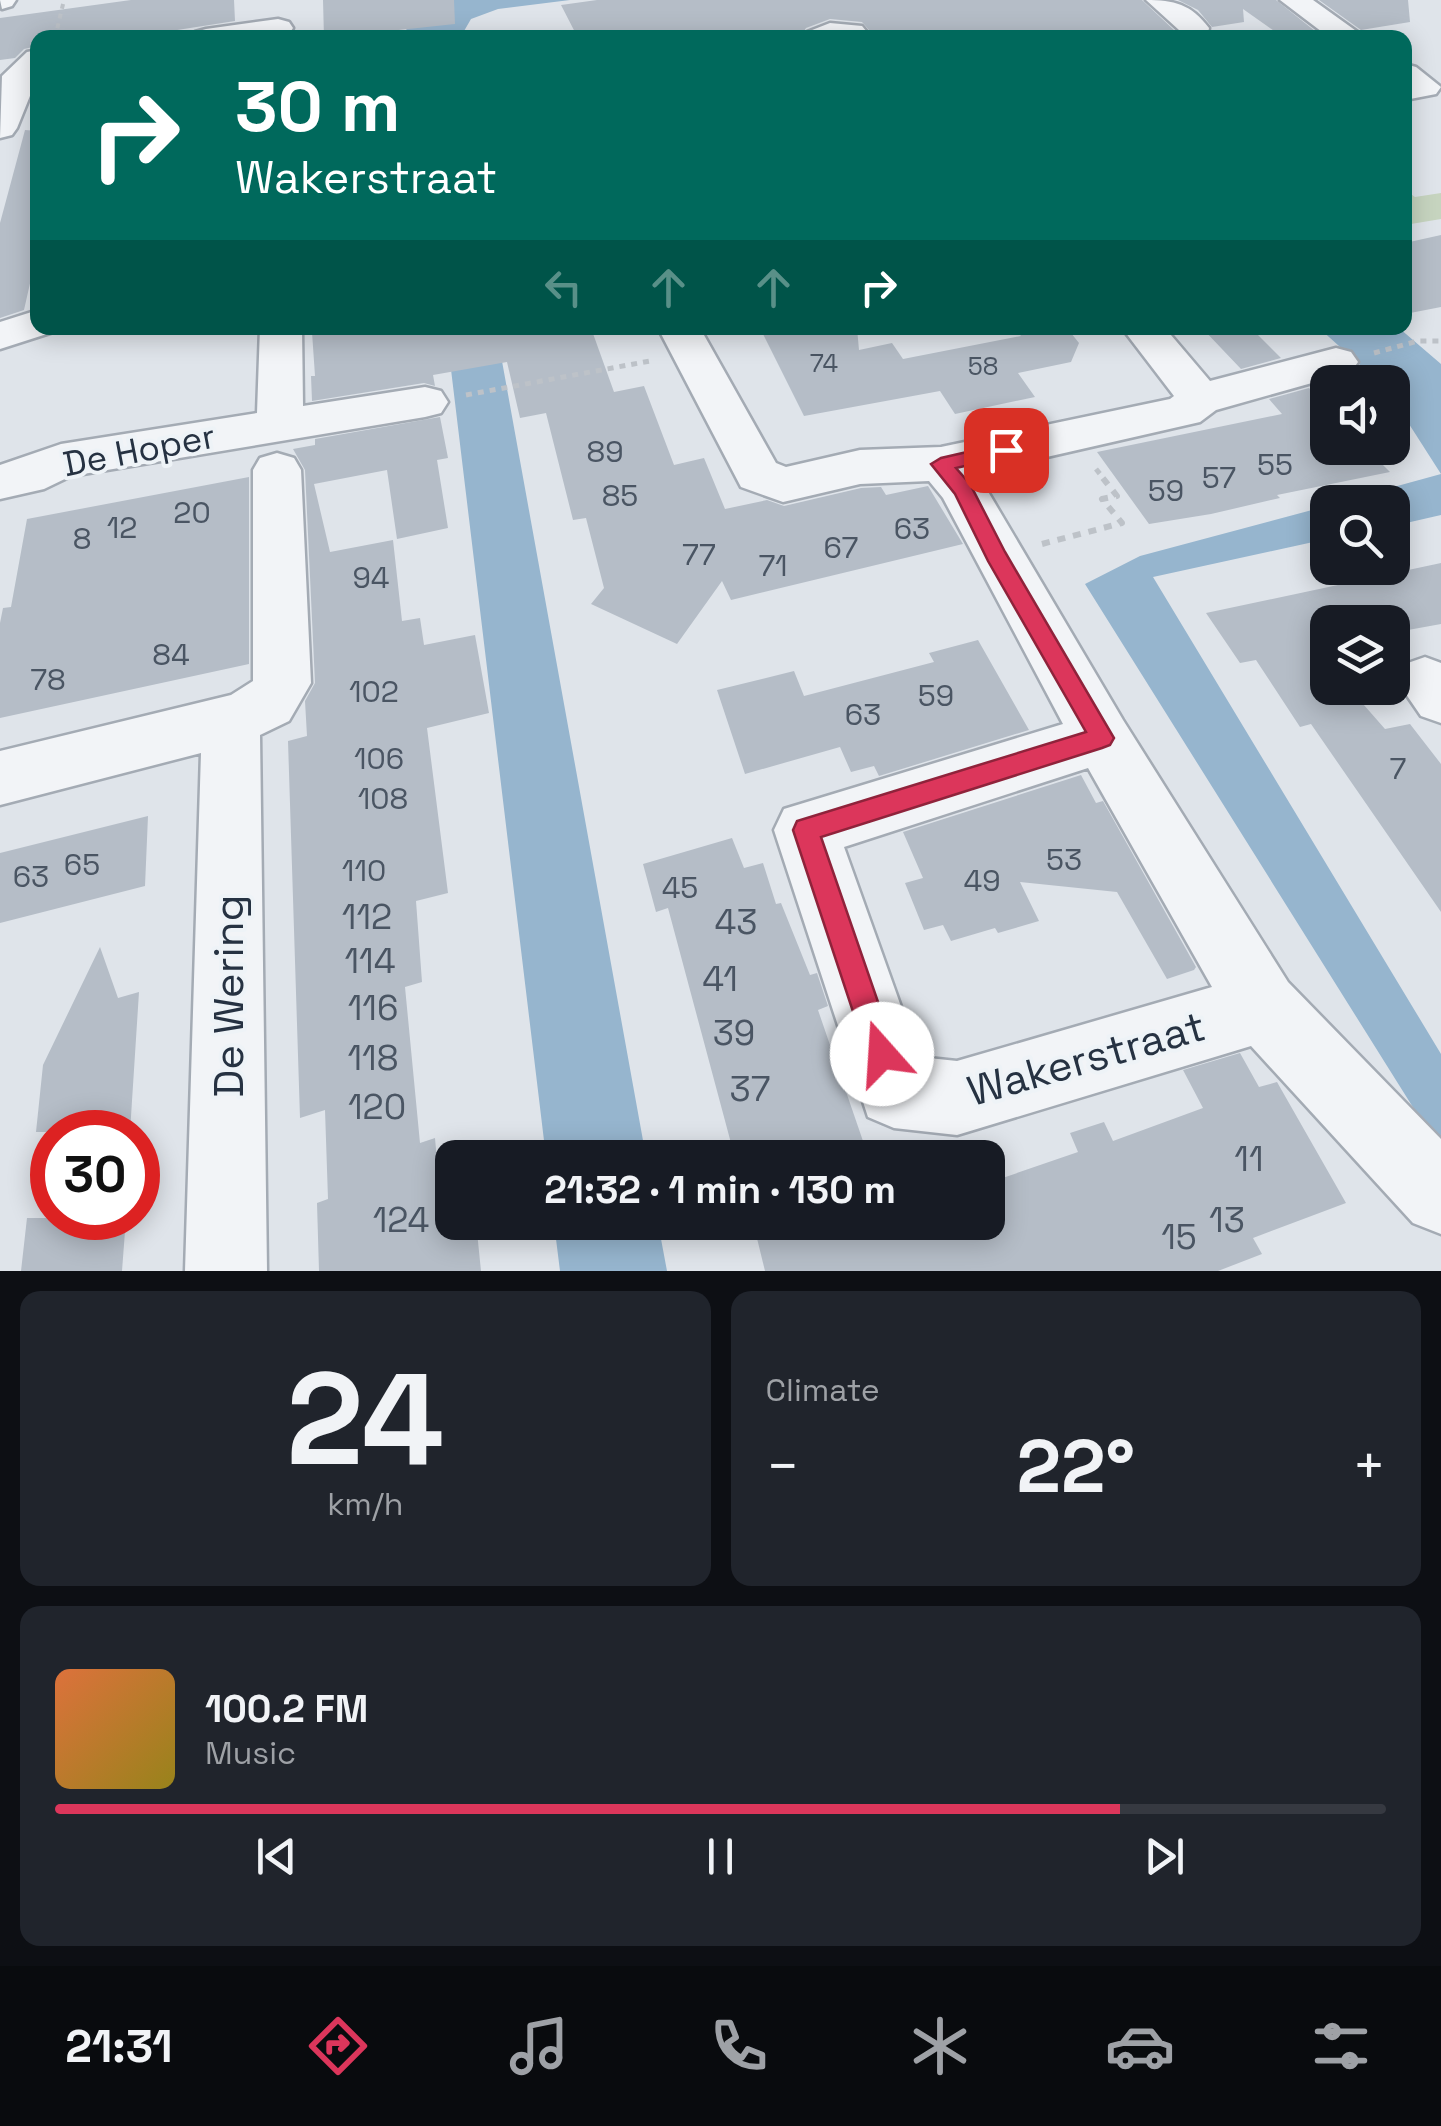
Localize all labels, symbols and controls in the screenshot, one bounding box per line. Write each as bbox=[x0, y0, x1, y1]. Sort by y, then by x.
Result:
text: 30 m bbox=[235, 62, 400, 151]
icon: right bbox=[70, 70, 200, 200]
text: Wakerstraat bbox=[235, 149, 497, 206]
icon: left bbox=[536, 260, 591, 315]
icon: ahead bbox=[641, 260, 696, 315]
icon: ahead bbox=[746, 260, 801, 315]
icon: right bbox=[851, 260, 906, 315]
house number: 74 bbox=[810, 347, 838, 379]
house number: 58 bbox=[968, 350, 998, 382]
map controls bbox=[1310, 365, 1410, 705]
button: sound bbox=[1310, 365, 1410, 465]
pin bbox=[964, 408, 1049, 493]
street label: De Hoper bbox=[59, 414, 219, 486]
icon: arrive bbox=[979, 423, 1034, 478]
house number: 89 bbox=[586, 432, 624, 471]
house number: 55 bbox=[1257, 445, 1293, 484]
house number: 57 bbox=[1202, 458, 1236, 497]
house number: 59 bbox=[1148, 471, 1184, 510]
house number: 85 bbox=[602, 476, 638, 515]
button: search bbox=[1310, 485, 1410, 585]
house number: 20 bbox=[173, 493, 211, 532]
house number: 12 bbox=[107, 508, 137, 547]
house number: 63 bbox=[894, 509, 930, 548]
house number: 8 bbox=[73, 519, 91, 558]
house number: 67 bbox=[824, 528, 858, 567]
house number: 77 bbox=[682, 535, 716, 574]
house number: 71 bbox=[758, 546, 788, 585]
house number: 94 bbox=[352, 558, 390, 597]
button: layers bbox=[1310, 605, 1410, 705]
house number: 84 bbox=[152, 635, 190, 674]
house number: 78 bbox=[30, 660, 66, 699]
house number: 102 bbox=[349, 672, 399, 711]
house number: 59 bbox=[918, 676, 954, 715]
house number: 63 bbox=[845, 695, 881, 734]
house number: 106 bbox=[354, 739, 404, 778]
house number: 7 bbox=[1390, 749, 1406, 788]
house number: 108 bbox=[358, 779, 408, 818]
house number: 53 bbox=[1046, 840, 1082, 879]
house number: 65 bbox=[64, 845, 100, 884]
house number: 110 bbox=[342, 851, 386, 890]
house number: 63 bbox=[13, 857, 49, 896]
house number: 49 bbox=[963, 861, 1001, 900]
house number: 45 bbox=[662, 868, 698, 907]
street label: De Wering bbox=[202, 894, 255, 1098]
house number: 112 bbox=[342, 895, 392, 939]
house number: 43 bbox=[714, 900, 758, 944]
house number: 114 bbox=[344, 939, 396, 983]
house number: 41 bbox=[702, 957, 738, 1001]
house number: 116 bbox=[348, 986, 398, 1030]
street label: Wakerstraat bbox=[961, 999, 1211, 1118]
position arrow bbox=[830, 1002, 934, 1106]
house number: 39 bbox=[713, 1011, 755, 1055]
house number: 118 bbox=[347, 1036, 399, 1080]
house number: 37 bbox=[730, 1067, 770, 1111]
house number: 120 bbox=[348, 1085, 406, 1129]
speed limit sign: 30 bbox=[30, 1110, 160, 1240]
house number: 11 bbox=[1234, 1137, 1264, 1181]
text: 21:32 · 1 min · 130 m bbox=[544, 1166, 896, 1214]
house number: 124 bbox=[373, 1198, 429, 1242]
house number: 13 bbox=[1209, 1198, 1245, 1242]
house number: 15 bbox=[1161, 1215, 1197, 1259]
text: 24 bbox=[286, 1336, 444, 1502]
text: Climate bbox=[766, 1370, 880, 1410]
text: 22° bbox=[1016, 1418, 1135, 1514]
text: − bbox=[766, 1431, 800, 1501]
text: + bbox=[1352, 1431, 1386, 1501]
text: km/h bbox=[327, 1484, 403, 1524]
text: 100.2 FM bbox=[205, 1685, 368, 1733]
text: Music bbox=[205, 1733, 296, 1773]
icon: previous bbox=[249, 1829, 304, 1884]
icon: pause bbox=[693, 1829, 748, 1884]
icon: next bbox=[1137, 1829, 1192, 1884]
icon: directions bbox=[303, 2011, 373, 2081]
icon: music bbox=[504, 2011, 574, 2081]
icon: phone bbox=[704, 2011, 774, 2081]
icon: climate bbox=[905, 2011, 975, 2081]
icon: car bbox=[1105, 2011, 1175, 2081]
icon: filters bbox=[1306, 2011, 1376, 2081]
text: 21:31 bbox=[65, 2018, 173, 2075]

